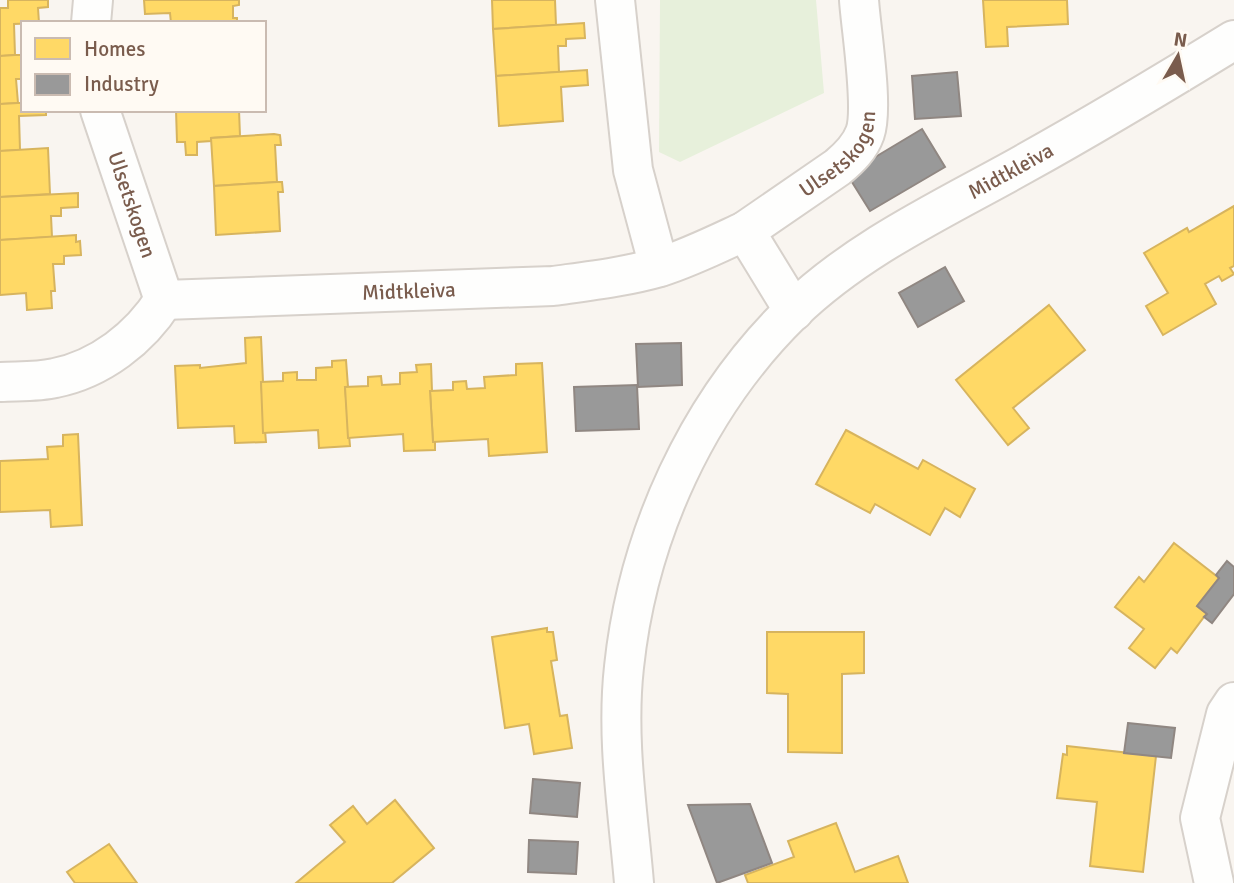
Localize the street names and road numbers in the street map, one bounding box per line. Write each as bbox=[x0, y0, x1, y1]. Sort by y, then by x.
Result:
street label: Ulsetskogen bbox=[794, 110, 881, 203]
street label: Midtkleiva bbox=[963, 137, 1058, 205]
street label: Ulsetskogen bbox=[102, 148, 162, 261]
street label: Midtkleiva bbox=[362, 277, 456, 306]

